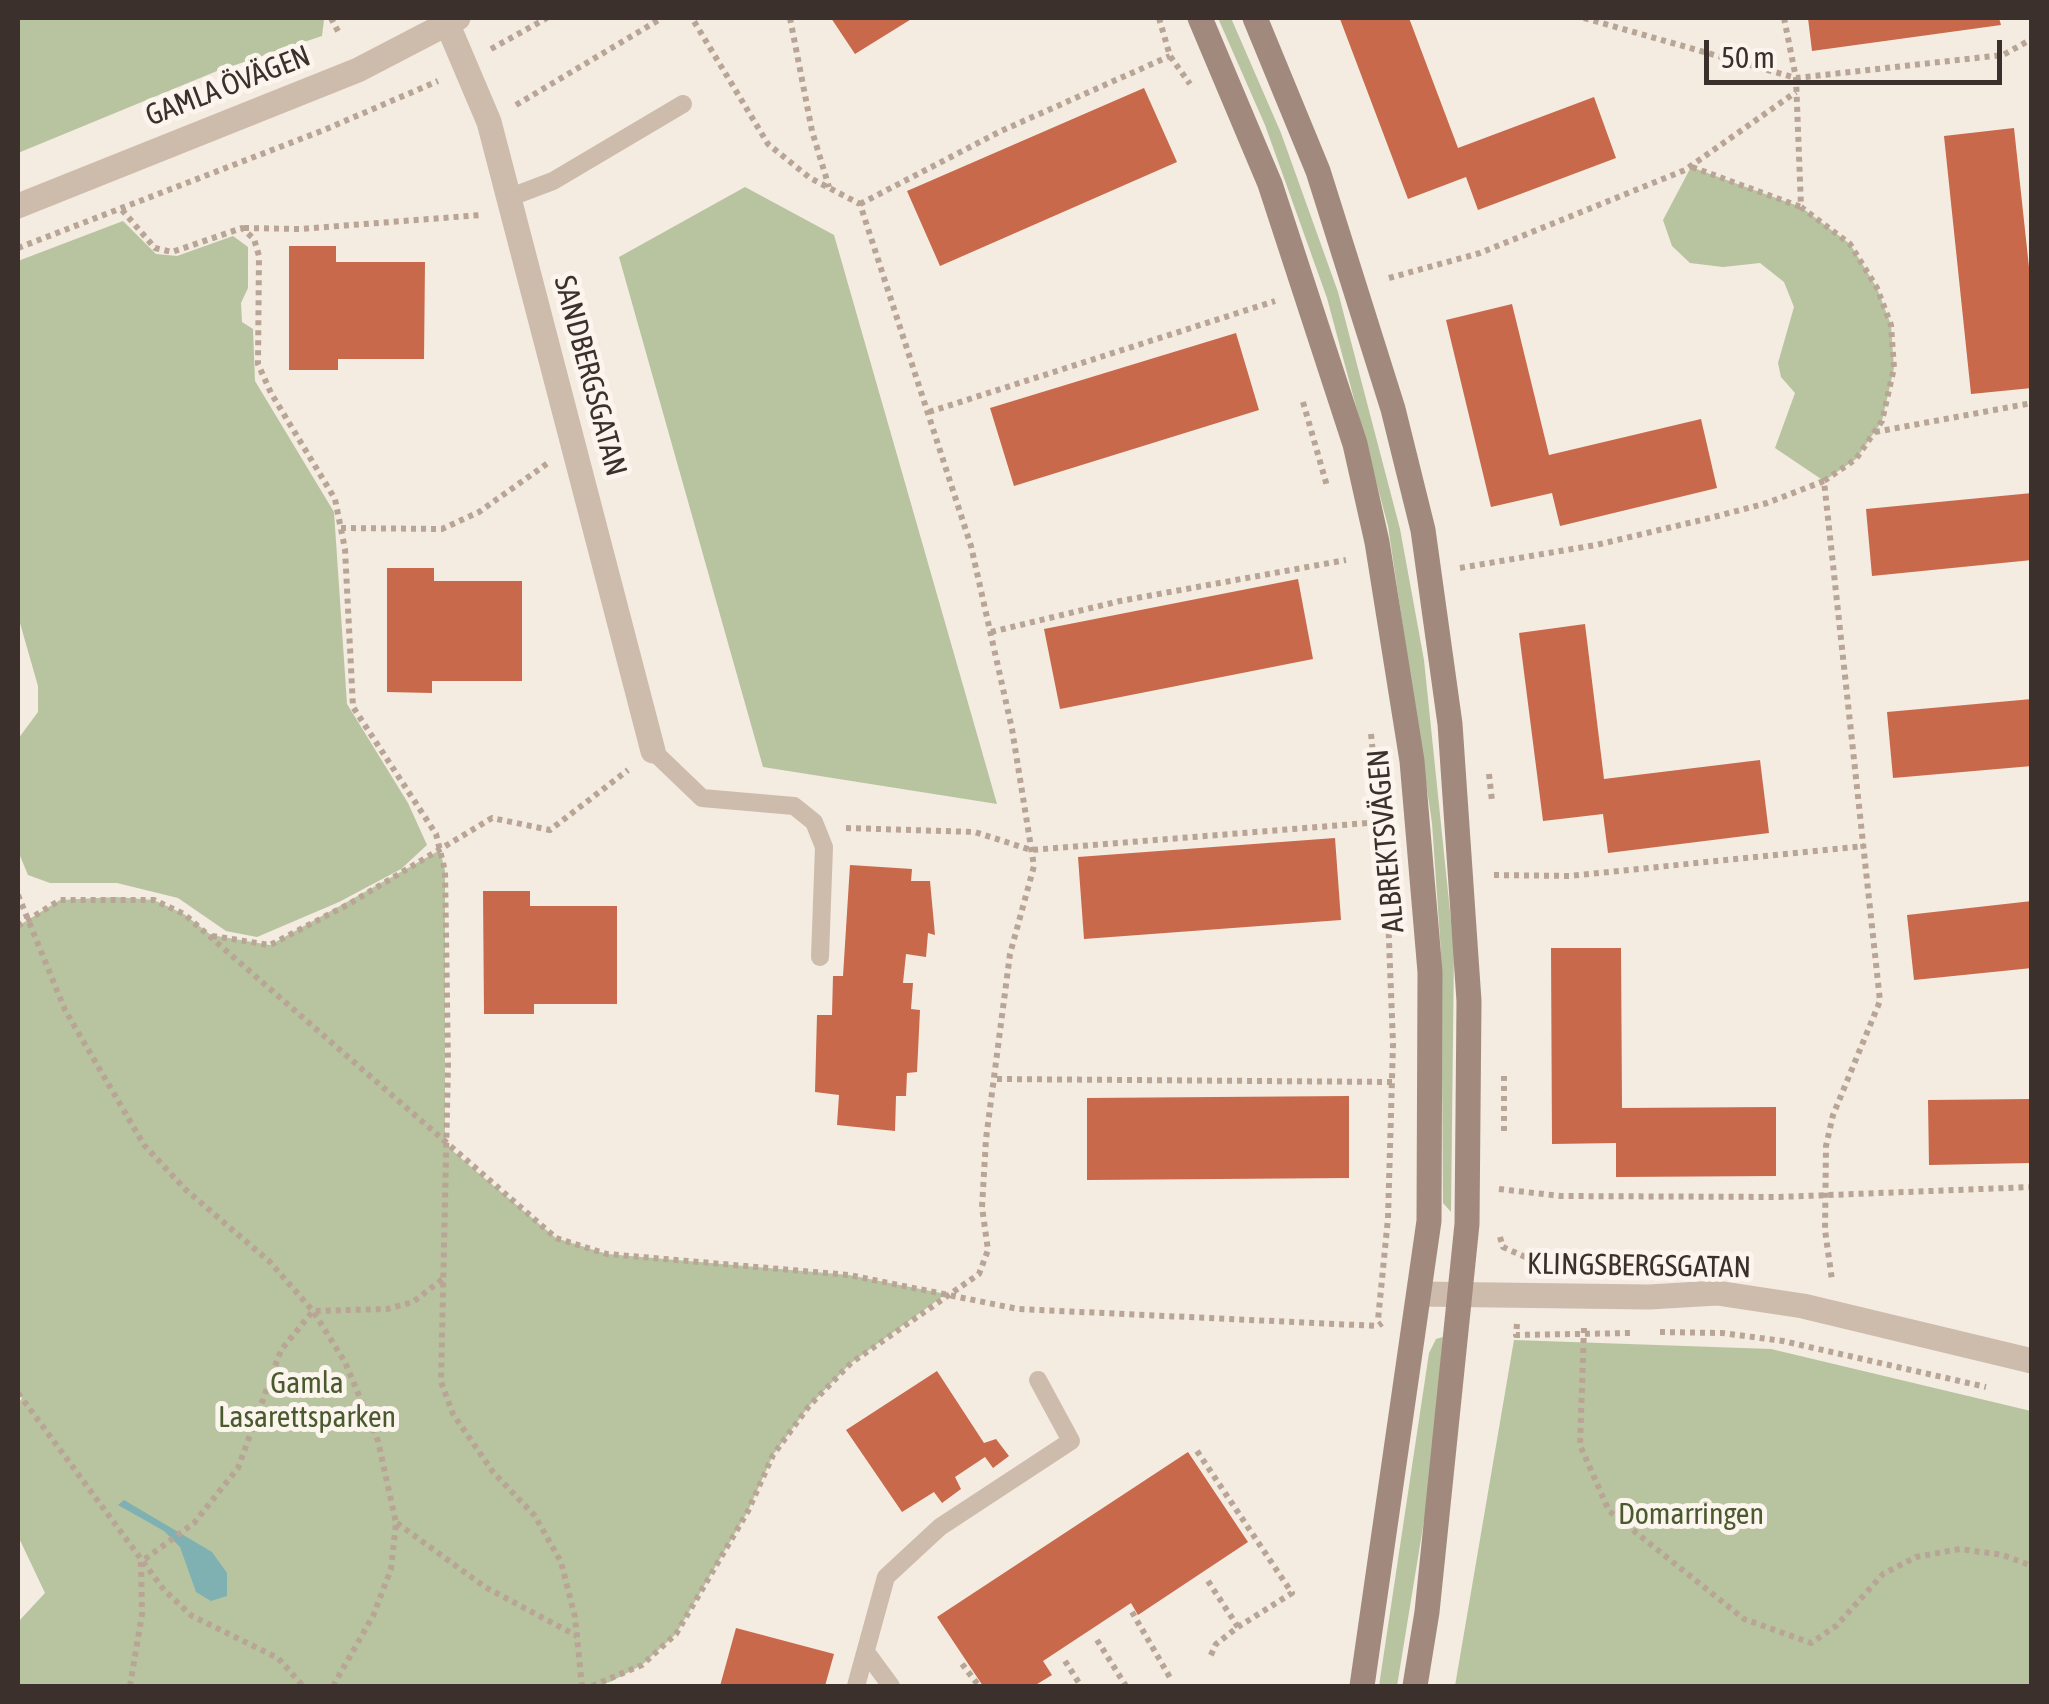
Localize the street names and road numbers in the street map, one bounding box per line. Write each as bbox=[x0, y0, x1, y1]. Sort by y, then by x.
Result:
street label: GAMLA ÖVÄGEN bbox=[141, 38, 315, 134]
street label: SANDBERGSGATAN bbox=[546, 272, 634, 480]
street label: ALBREKTSVÄGEN bbox=[1360, 748, 1412, 934]
street label: KLINGSBERGSGATAN bbox=[1527, 1246, 1751, 1286]

